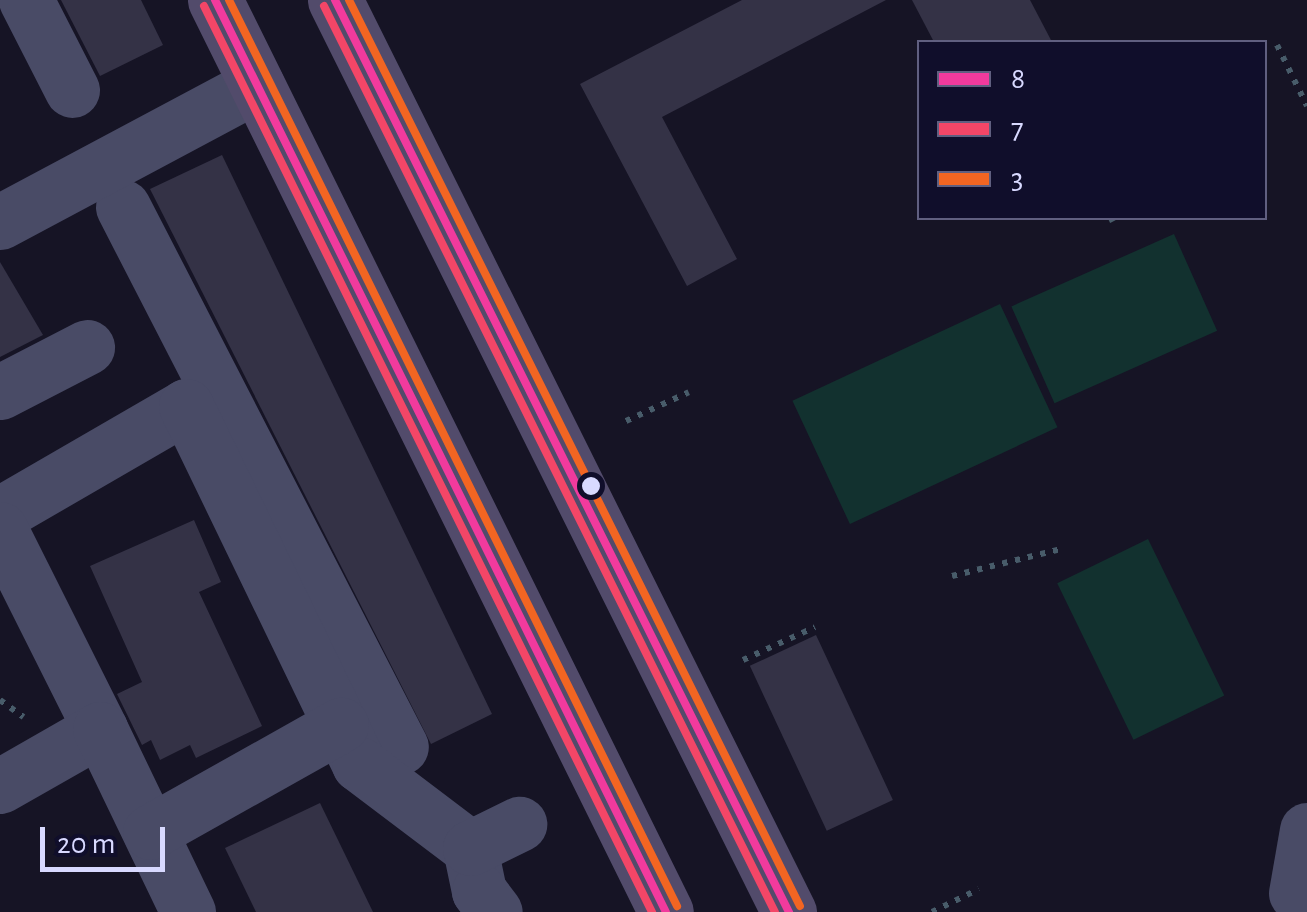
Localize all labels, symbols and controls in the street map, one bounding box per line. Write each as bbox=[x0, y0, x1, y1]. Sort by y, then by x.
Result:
legend bbox=[917, 40, 1267, 220]
text: 8 bbox=[1011, 64, 1025, 94]
text: 7 bbox=[1011, 114, 1024, 144]
text: 3 bbox=[1011, 164, 1023, 194]
unlabelled marker bbox=[581, 476, 601, 496]
scale bar bbox=[45, 807, 170, 869]
text: 20 m bbox=[57, 829, 115, 859]

